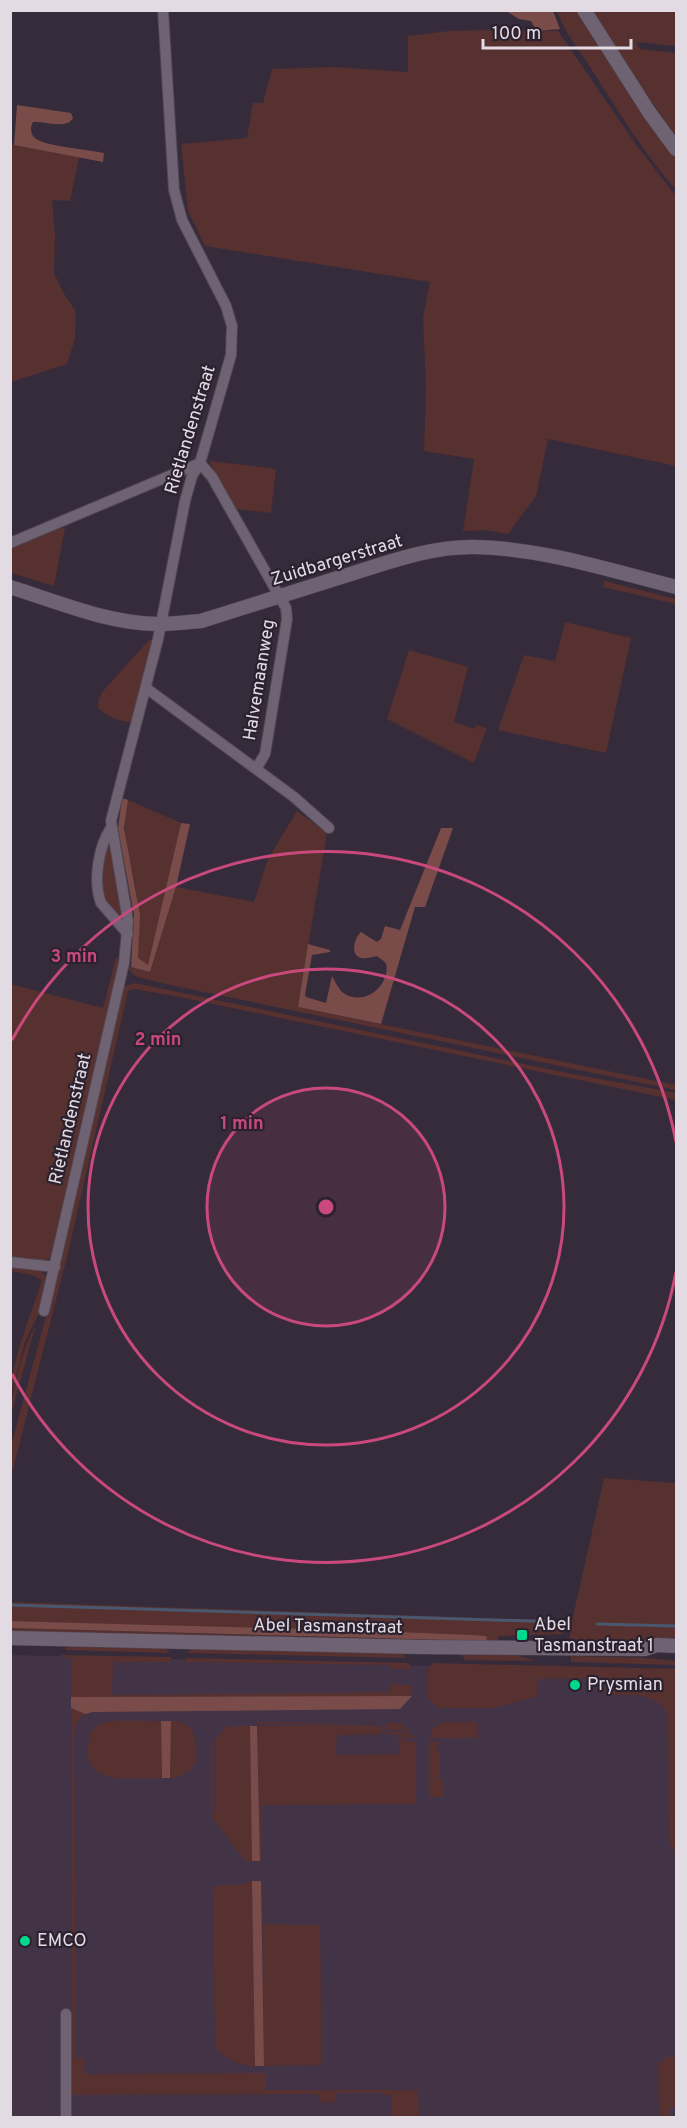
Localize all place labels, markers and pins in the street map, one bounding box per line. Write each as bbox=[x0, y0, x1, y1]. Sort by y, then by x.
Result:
centre of rings bbox=[316, 1197, 336, 1217]
place label: Abel Tasmanstraat 1 bbox=[534, 1614, 654, 1658]
marker: Abel Tasmanstraat 1 bbox=[515, 1628, 529, 1642]
place label: Prysmian bbox=[587, 1674, 663, 1697]
marker: Prysmian bbox=[568, 1678, 582, 1692]
place label: EMCO bbox=[37, 1930, 87, 1953]
marker: EMCO bbox=[18, 1934, 32, 1948]

